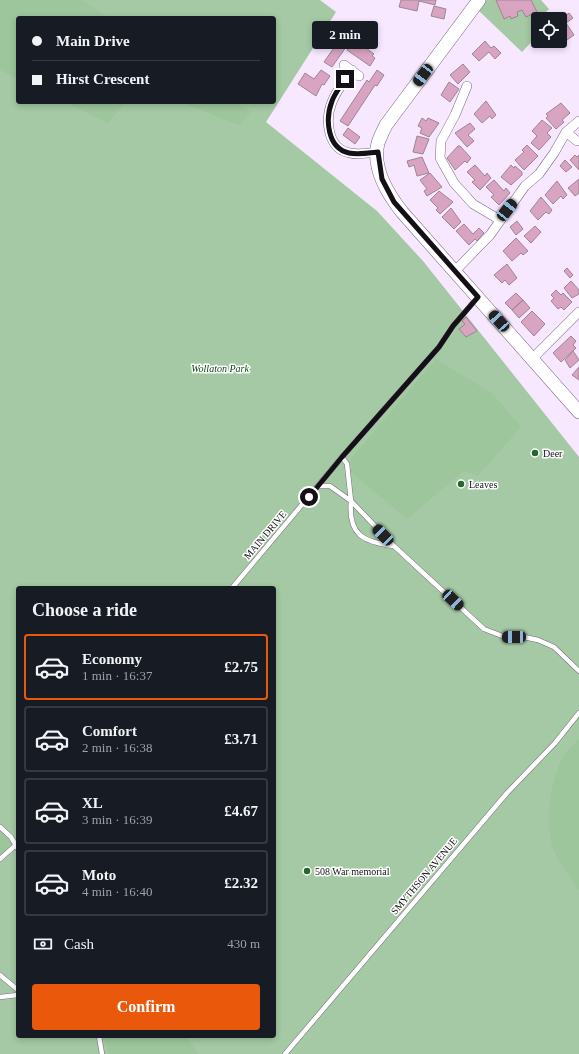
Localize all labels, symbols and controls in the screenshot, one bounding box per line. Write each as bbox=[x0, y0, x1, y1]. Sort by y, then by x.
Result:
map controls bbox=[531, 12, 567, 48]
button: locate bbox=[531, 12, 567, 48]
callout: 2 min bbox=[312, 21, 378, 49]
text: 2 min bbox=[329, 27, 361, 42]
text: Main Drive bbox=[56, 33, 130, 49]
car bbox=[411, 62, 435, 88]
route end bbox=[336, 70, 354, 88]
text: Hirst Crescent bbox=[56, 71, 149, 87]
car bbox=[495, 197, 519, 223]
car bbox=[487, 308, 511, 334]
park label: Wollaton Park bbox=[191, 363, 249, 374]
marker: Deer bbox=[530, 448, 540, 458]
place label: Deer bbox=[543, 448, 563, 459]
marker: Leaves bbox=[456, 479, 466, 489]
place label: Leaves bbox=[469, 479, 497, 490]
route start bbox=[300, 488, 318, 506]
street label: MAIN DRIVE bbox=[242, 509, 288, 561]
car bbox=[370, 522, 396, 548]
car bbox=[440, 587, 466, 613]
text: Choose a ride bbox=[32, 600, 137, 620]
car bbox=[502, 631, 526, 643]
icon: car bbox=[34, 649, 70, 685]
text: Economy bbox=[82, 651, 142, 667]
text: £2.75 bbox=[224, 659, 258, 675]
text: 1 min · 16:37 bbox=[82, 668, 152, 683]
icon: car bbox=[34, 721, 70, 757]
text: Comfort bbox=[82, 723, 137, 739]
text: £3.71 bbox=[224, 731, 258, 747]
text: 2 min · 16:38 bbox=[82, 740, 152, 755]
icon: car bbox=[34, 793, 70, 829]
text: XL bbox=[82, 795, 103, 811]
text: £4.67 bbox=[224, 803, 258, 819]
text: 3 min · 16:39 bbox=[82, 812, 152, 827]
street label: SMYTHSON AVENUE bbox=[389, 835, 459, 917]
icon: car bbox=[34, 865, 70, 901]
marker: 508 War memorial bbox=[302, 866, 312, 876]
place label: 508 War memorial bbox=[315, 866, 390, 877]
text: Moto bbox=[82, 867, 116, 883]
text: £2.32 bbox=[224, 875, 258, 891]
text: 4 min · 16:40 bbox=[82, 884, 152, 899]
icon: cash bbox=[32, 933, 54, 955]
text: Cash bbox=[64, 936, 94, 952]
text: 430 m bbox=[227, 936, 260, 951]
button: Confirm bbox=[32, 984, 260, 1030]

